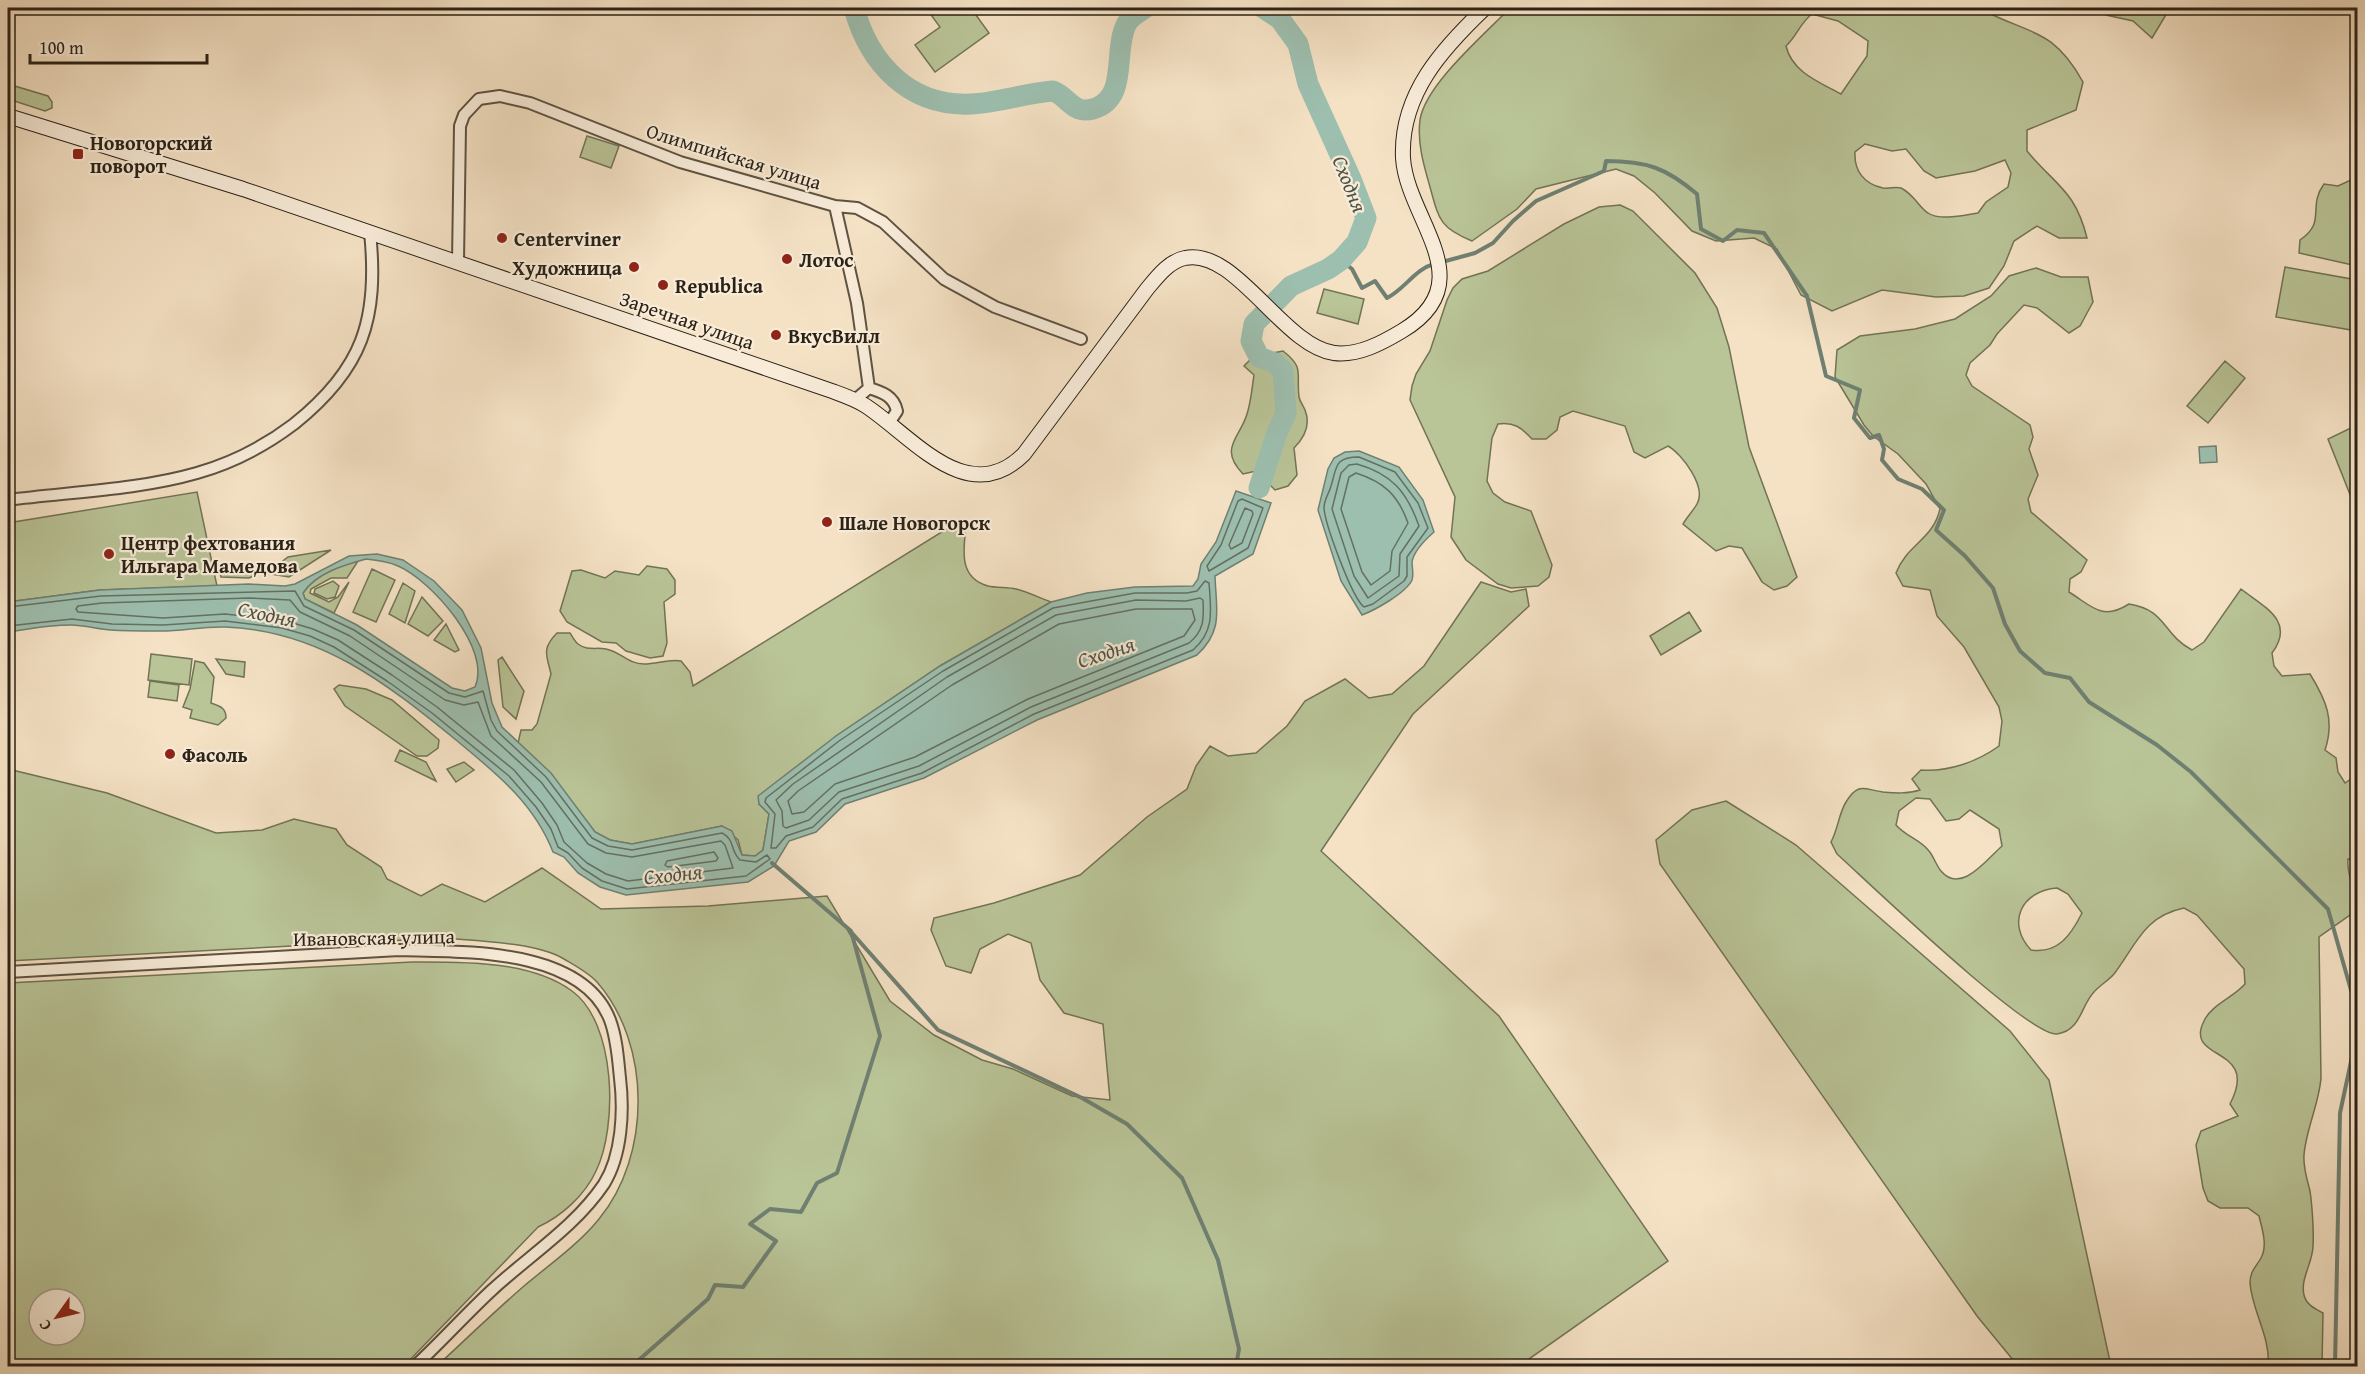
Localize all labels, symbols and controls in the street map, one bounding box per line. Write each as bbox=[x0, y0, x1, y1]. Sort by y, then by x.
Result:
scale bar bbox=[30, 27, 207, 65]
text: 100 m bbox=[39, 34, 84, 61]
street label: Олимпийская улица bbox=[643, 116, 826, 197]
place label: Новогорский поворот bbox=[90, 128, 213, 180]
marker: Новогорский поворот bbox=[71, 147, 85, 161]
water label: Сходня bbox=[1325, 151, 1375, 217]
place label: Centerviner bbox=[514, 224, 621, 253]
marker: Centerviner bbox=[495, 231, 509, 245]
place label: Лотос bbox=[799, 245, 854, 274]
marker: Лотос bbox=[780, 252, 794, 266]
place label: Художница bbox=[512, 253, 623, 282]
marker: Художница bbox=[627, 260, 641, 274]
place label: Republica bbox=[675, 271, 764, 300]
marker: Republica bbox=[656, 278, 670, 292]
street label: Заречная улица bbox=[616, 283, 759, 357]
place label: ВкусВилл bbox=[788, 321, 880, 350]
marker: ВкусВилл bbox=[769, 328, 783, 342]
place label: Шале Новогорск bbox=[839, 508, 990, 537]
marker: Шале Новогорск bbox=[820, 515, 834, 529]
place label: Центр фехтования Ильгара Мамедова bbox=[121, 528, 299, 580]
marker: Центр фехтования Ильгара Мамедова bbox=[102, 547, 116, 561]
water label: Сходня bbox=[235, 593, 299, 635]
water label: Сходня bbox=[1073, 628, 1139, 676]
place label: Фасоль bbox=[182, 740, 248, 769]
marker: Фасоль bbox=[163, 747, 177, 761]
water label: Сходня bbox=[642, 856, 704, 892]
street label: Ивановская улица bbox=[293, 921, 456, 953]
north arrow bbox=[27, 1287, 87, 1347]
text: С bbox=[32, 1315, 57, 1336]

